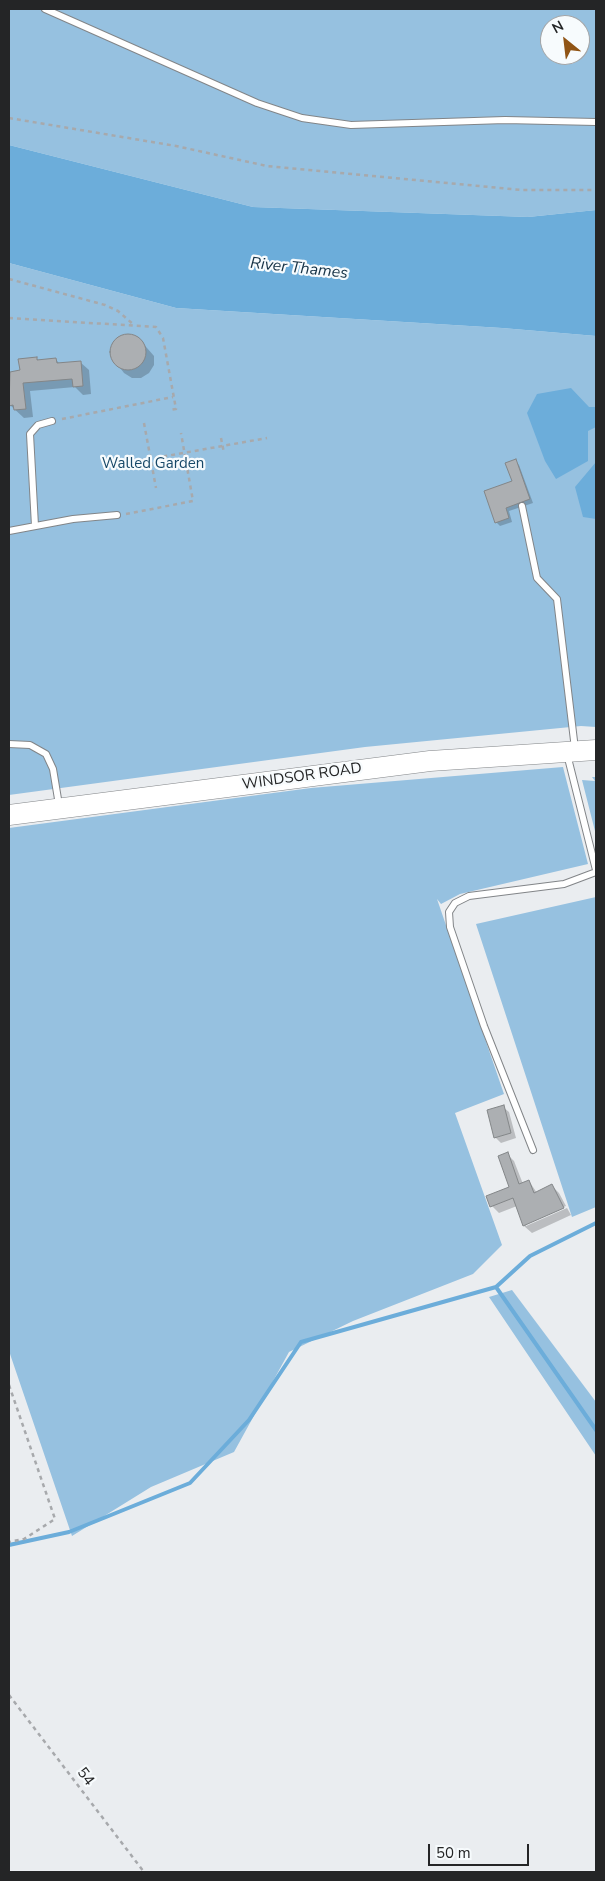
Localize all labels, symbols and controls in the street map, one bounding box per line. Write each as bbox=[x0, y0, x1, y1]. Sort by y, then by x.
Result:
north arrow bbox=[540, 15, 590, 65]
text: N bbox=[549, 16, 567, 38]
water label: River Thames bbox=[249, 254, 349, 284]
park label: Walled Garden bbox=[102, 455, 204, 473]
street label: WINDSOR ROAD bbox=[241, 760, 363, 794]
street label: 54 bbox=[72, 1764, 98, 1790]
scale bar bbox=[430, 1834, 531, 1866]
text: 50 m bbox=[436, 1843, 471, 1863]

